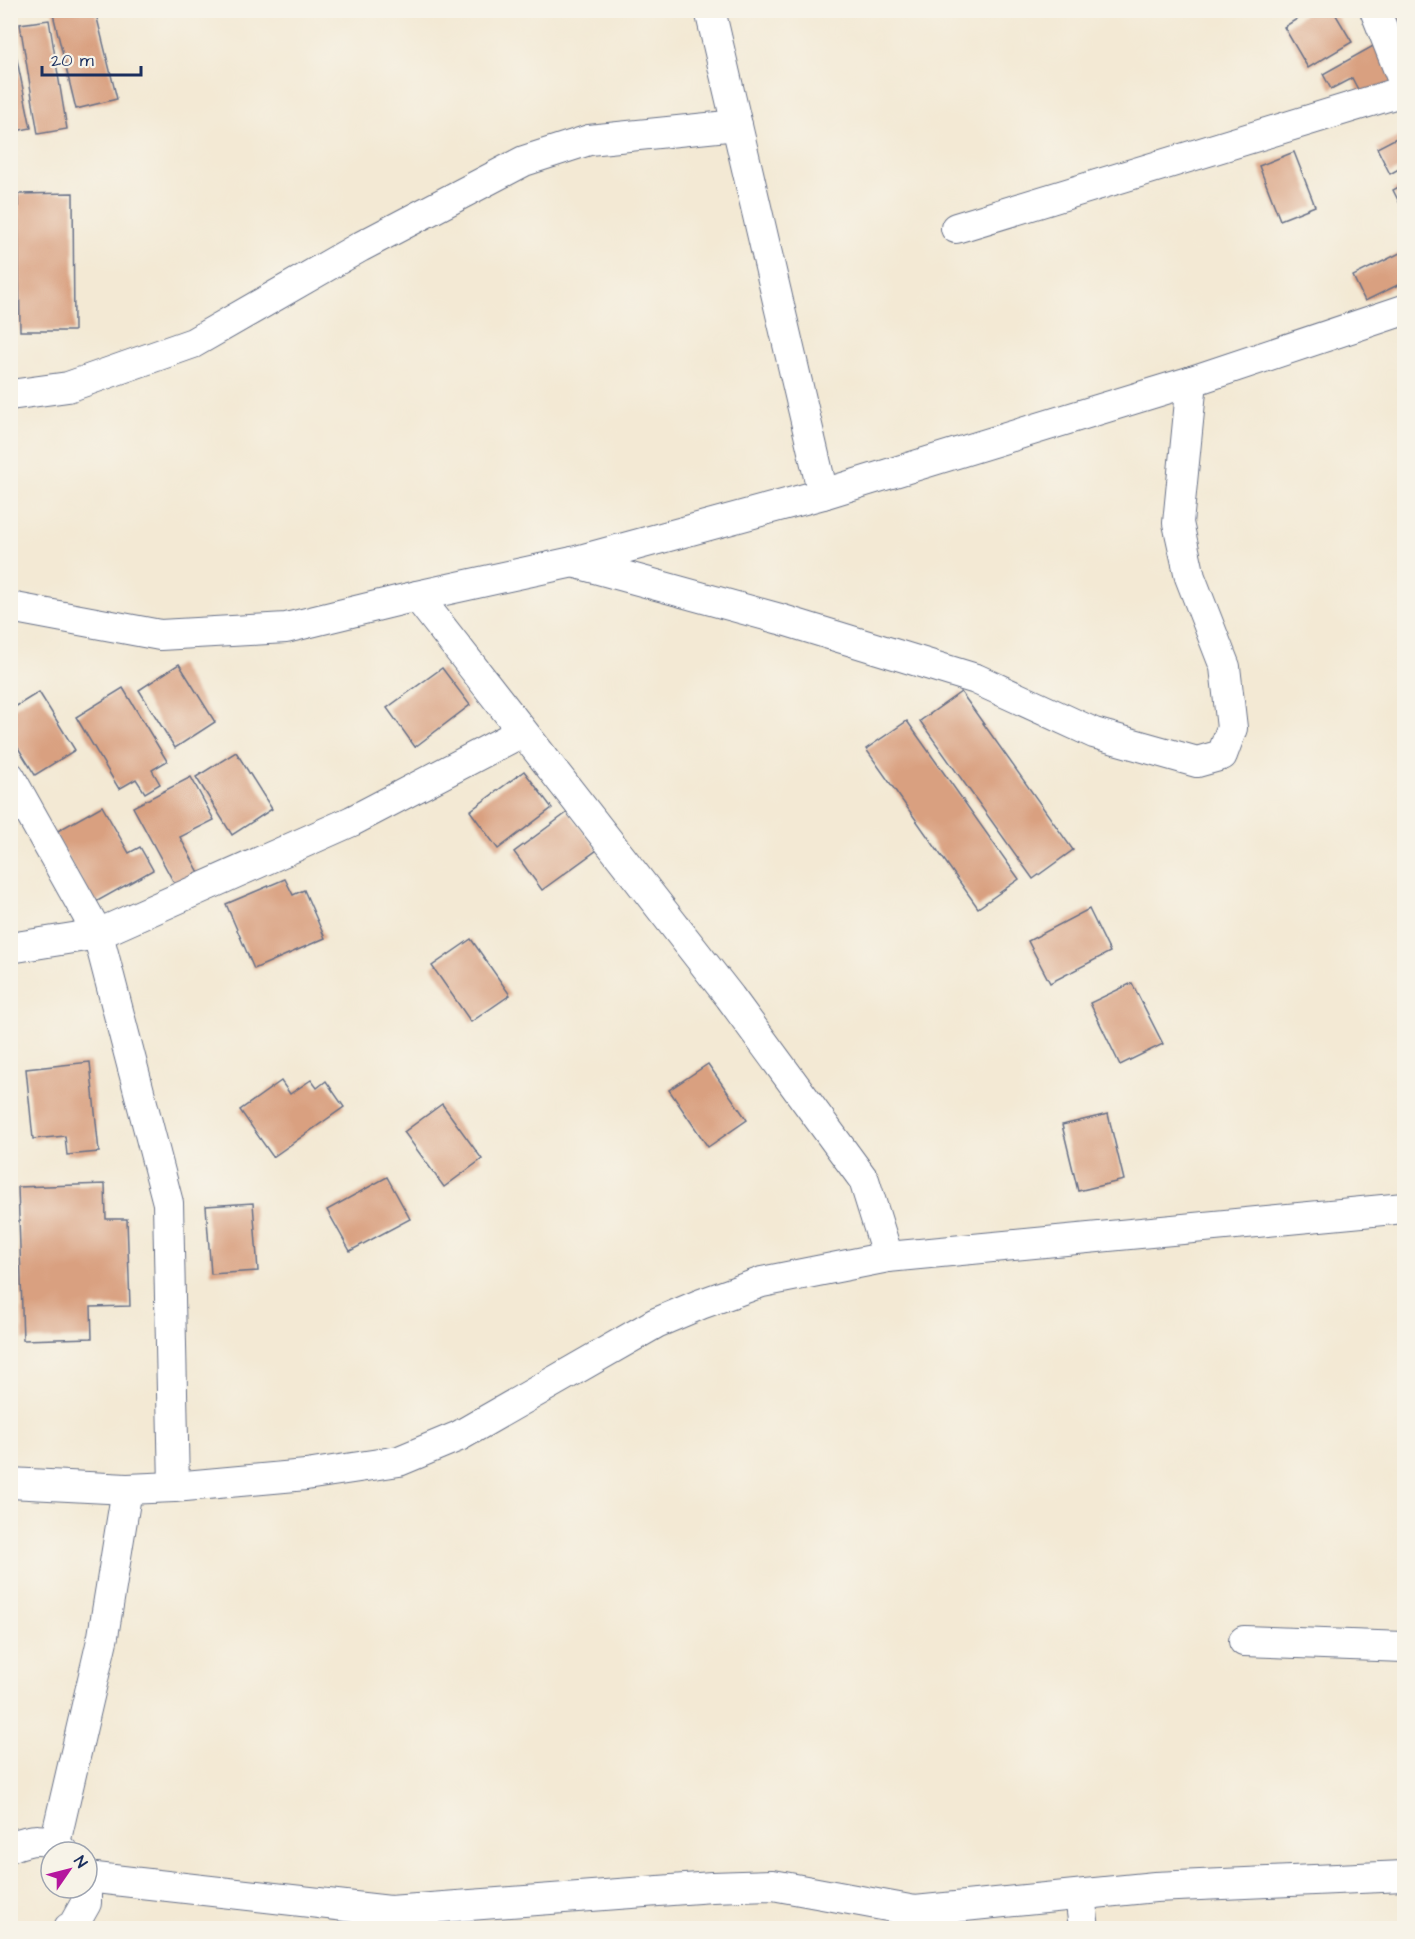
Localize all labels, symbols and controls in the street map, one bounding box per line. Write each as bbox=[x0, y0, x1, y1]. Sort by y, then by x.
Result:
scale bar bbox=[42, 39, 141, 77]
text: 20 m bbox=[51, 48, 94, 73]
north arrow bbox=[39, 1840, 99, 1900]
text: N bbox=[69, 1852, 92, 1872]

